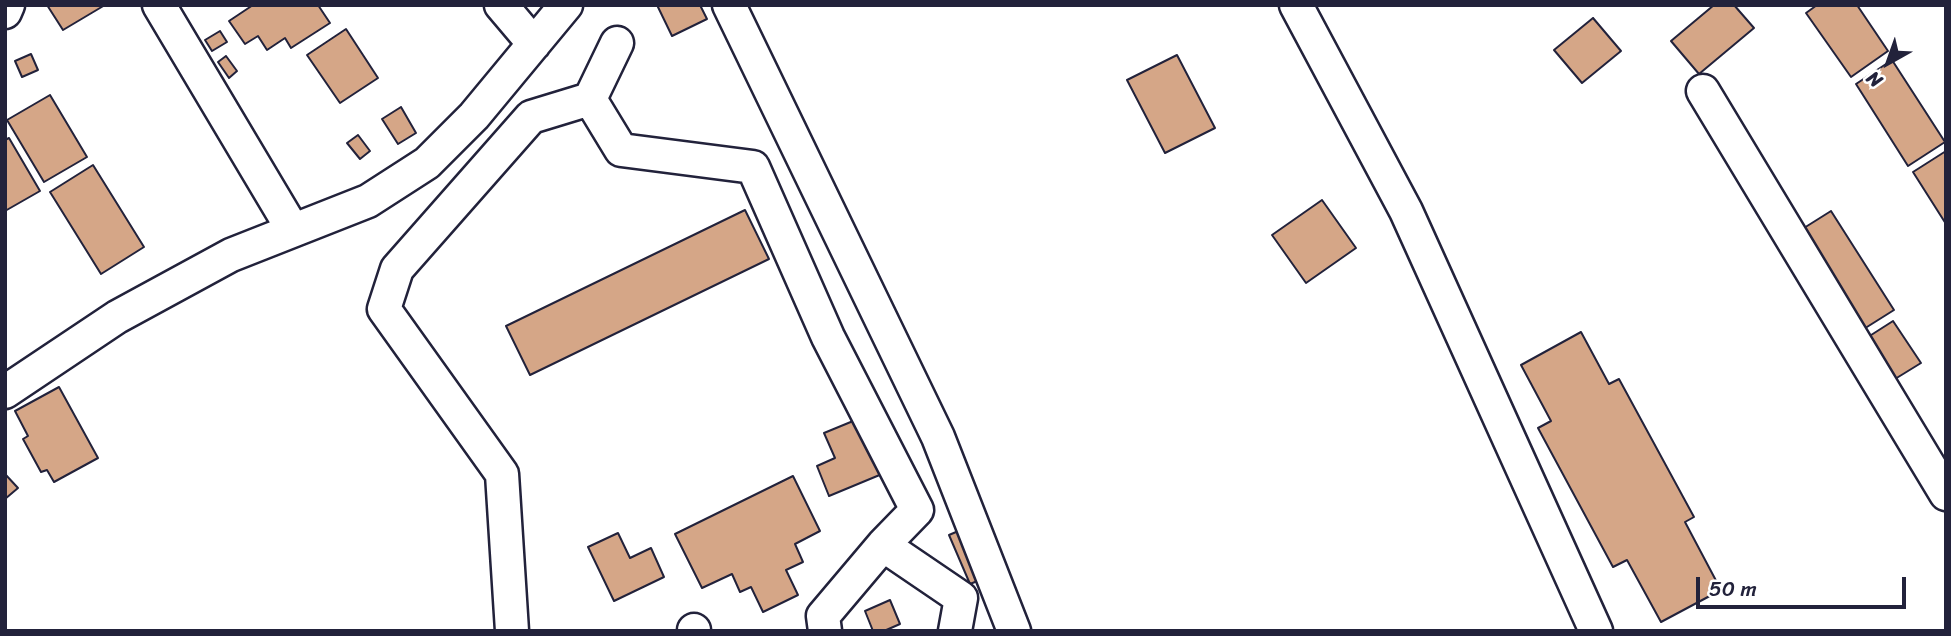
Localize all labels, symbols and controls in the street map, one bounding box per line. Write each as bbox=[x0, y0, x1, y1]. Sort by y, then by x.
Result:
north arrow bbox=[1853, 28, 1923, 98]
text: N bbox=[1859, 63, 1890, 96]
scale bar bbox=[1699, 562, 1909, 606]
text: 50 m bbox=[1709, 570, 1757, 608]

